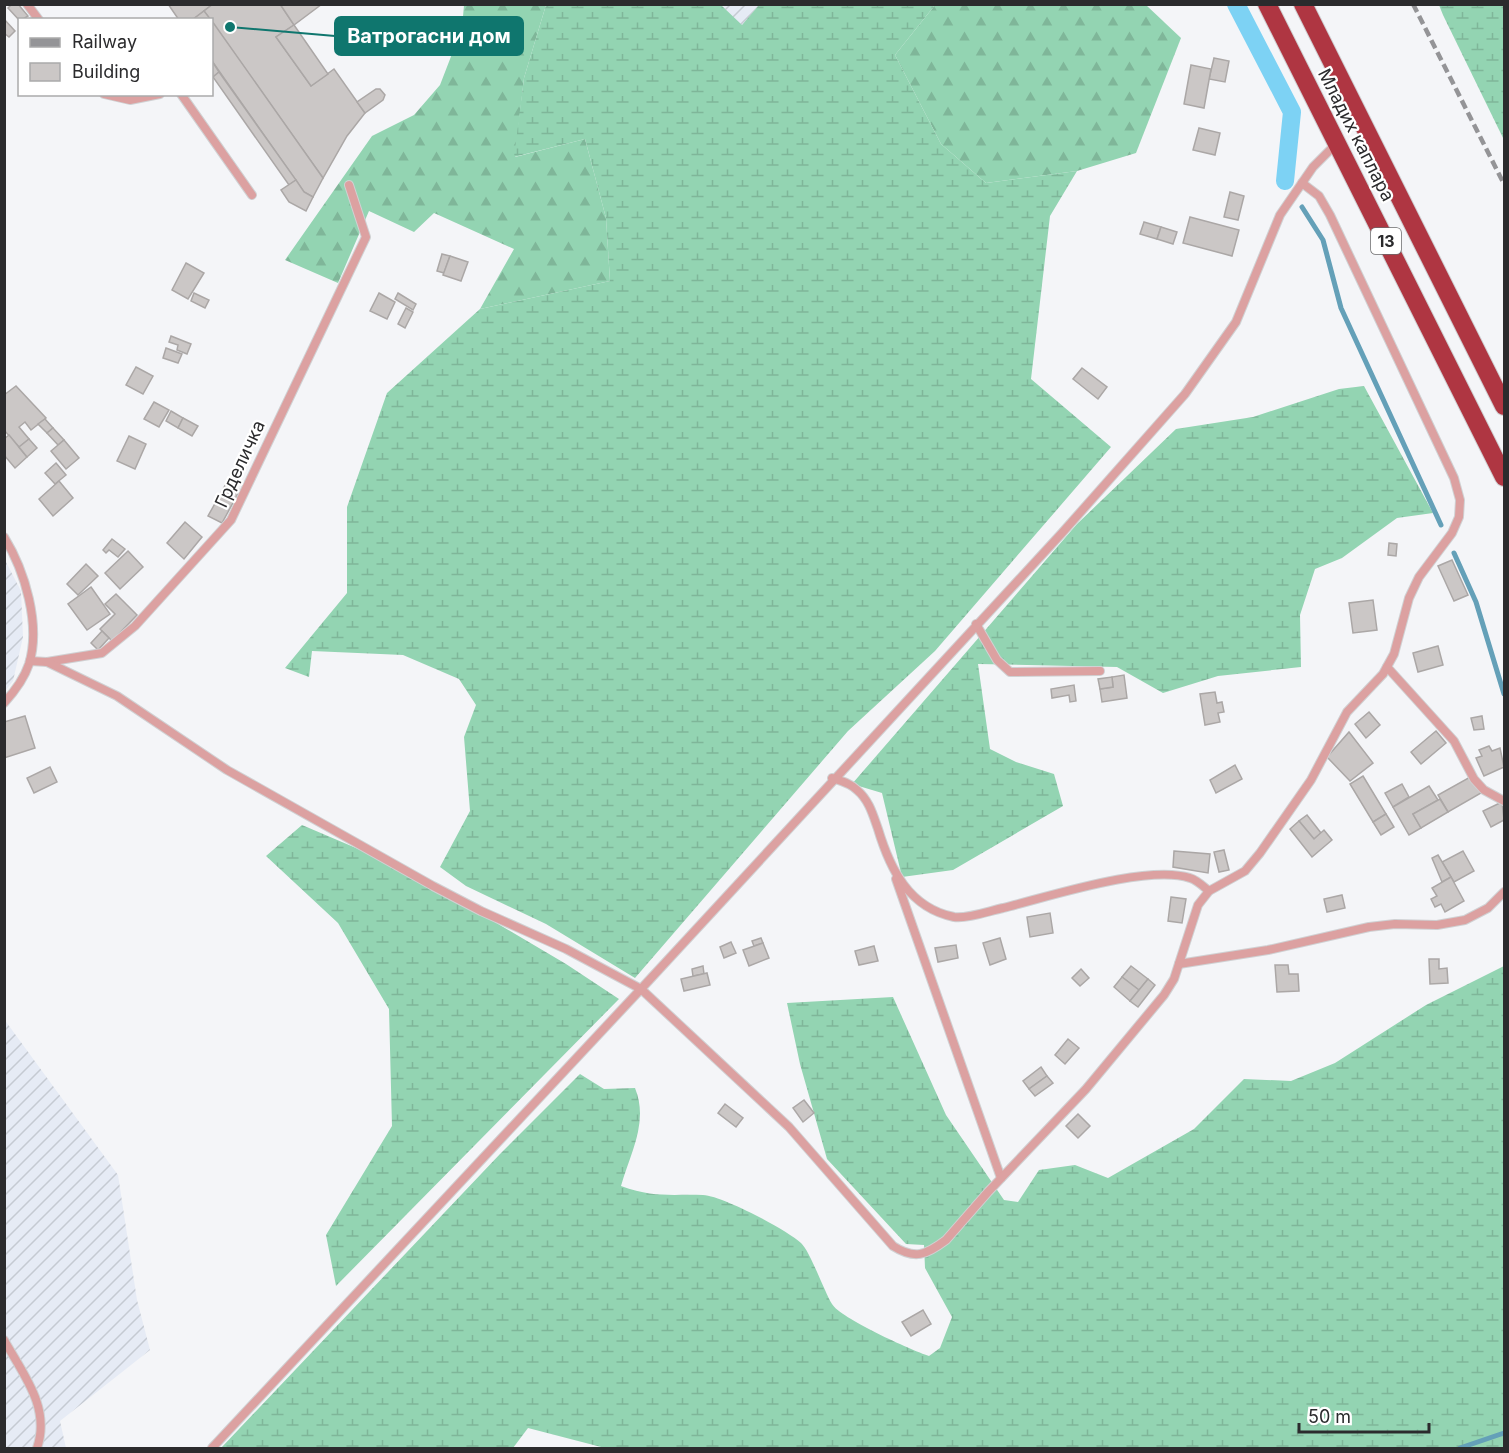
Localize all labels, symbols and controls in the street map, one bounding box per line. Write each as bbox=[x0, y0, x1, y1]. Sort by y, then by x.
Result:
callout: Ватрогасни дом bbox=[335, 17, 523, 55]
legend bbox=[18, 18, 213, 96]
text: Ватрогасни дом bbox=[347, 24, 511, 48]
text: Railway bbox=[72, 31, 137, 52]
text: Building bbox=[72, 61, 140, 82]
street label: Младих каплара bbox=[1314, 65, 1399, 204]
road number: 13 bbox=[1371, 228, 1401, 254]
street label: Грделичка bbox=[210, 417, 269, 511]
scale bar bbox=[1299, 1396, 1430, 1434]
text: 50 m bbox=[1308, 1406, 1351, 1427]

